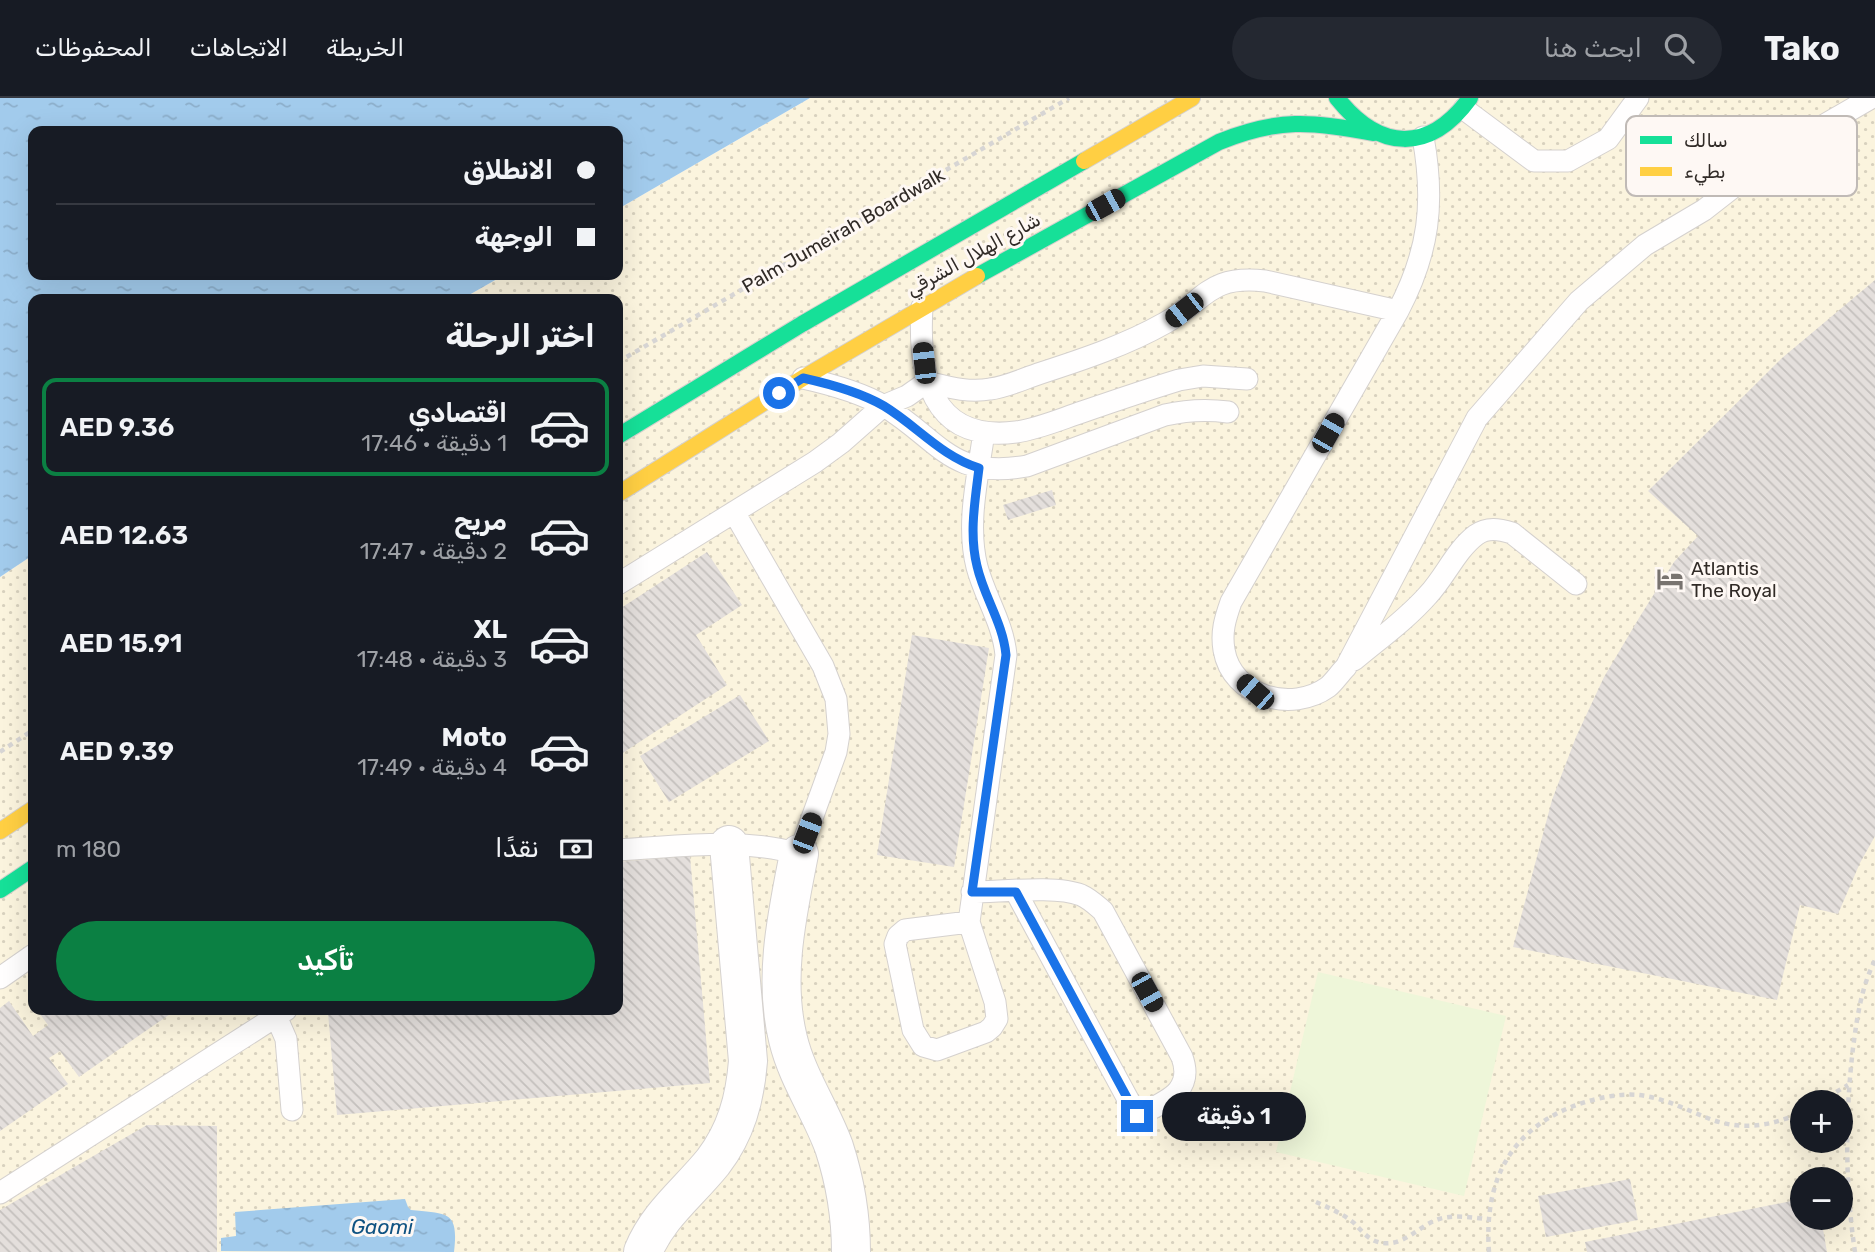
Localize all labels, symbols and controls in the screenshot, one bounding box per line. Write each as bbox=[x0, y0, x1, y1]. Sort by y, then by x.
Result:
search box bbox=[1232, 17, 1722, 80]
icon: search bbox=[1660, 29, 1698, 67]
text: Tako bbox=[1764, 29, 1840, 68]
text: ابحث هنا bbox=[1544, 33, 1642, 64]
text: المحفوظات bbox=[35, 34, 152, 62]
text: الاتجاهات bbox=[190, 34, 288, 62]
text: الخريطة bbox=[326, 34, 404, 62]
legend bbox=[1626, 116, 1857, 196]
text: سالك bbox=[1684, 129, 1728, 152]
text: الانطلاق bbox=[463, 155, 553, 186]
text: بطيء bbox=[1684, 160, 1726, 186]
street label: Palm Jumeirah Boardwalk bbox=[738, 163, 949, 298]
car bbox=[1082, 186, 1129, 224]
street label: شارع الهلال الشرقي bbox=[902, 208, 1046, 304]
text: الوجهة bbox=[475, 222, 553, 253]
car bbox=[1161, 289, 1208, 331]
text: اختر الرحلة bbox=[445, 317, 595, 355]
car bbox=[912, 341, 937, 385]
route start bbox=[763, 377, 795, 409]
icon: car bbox=[528, 396, 591, 459]
text: اقتصادي bbox=[408, 398, 507, 429]
car bbox=[1309, 410, 1348, 456]
text: AED 9.36 bbox=[60, 412, 174, 443]
text: 1 دقيقة · 17:46 bbox=[361, 429, 507, 457]
icon: car bbox=[528, 504, 591, 567]
text: مريح bbox=[454, 506, 507, 537]
text: AED 12.63 bbox=[60, 520, 188, 551]
text: 2 دقيقة · 17:47 bbox=[360, 537, 507, 565]
place label: Atlantis The Royal bbox=[1691, 557, 1777, 602]
hotel icon: Atlantis The Royal bbox=[1655, 564, 1685, 594]
icon: car bbox=[528, 612, 591, 675]
text: XL bbox=[474, 614, 507, 645]
text: AED 15.91 bbox=[60, 628, 183, 659]
text: 3 دقيقة · 17:48 bbox=[357, 645, 507, 673]
car bbox=[1233, 670, 1278, 714]
icon: car bbox=[528, 720, 591, 783]
text: Moto bbox=[442, 722, 507, 753]
text: AED 9.39 bbox=[60, 736, 174, 767]
text: 4 دقيقة · 17:49 bbox=[357, 753, 507, 781]
car bbox=[790, 810, 825, 856]
icon: cash bbox=[557, 830, 595, 868]
text: نقدًا bbox=[495, 833, 539, 864]
text: 180 m bbox=[56, 835, 121, 863]
button: تأكيد bbox=[56, 921, 595, 1001]
car bbox=[1128, 969, 1167, 1015]
map controls bbox=[1790, 1090, 1853, 1230]
button: + bbox=[1790, 1090, 1853, 1153]
callout: 1 دقيقة bbox=[1162, 1091, 1305, 1140]
route end bbox=[1121, 1100, 1153, 1132]
text: 1 دقيقة bbox=[1197, 1102, 1271, 1130]
button: − bbox=[1790, 1167, 1853, 1230]
water label: Gaomi bbox=[351, 1214, 414, 1239]

